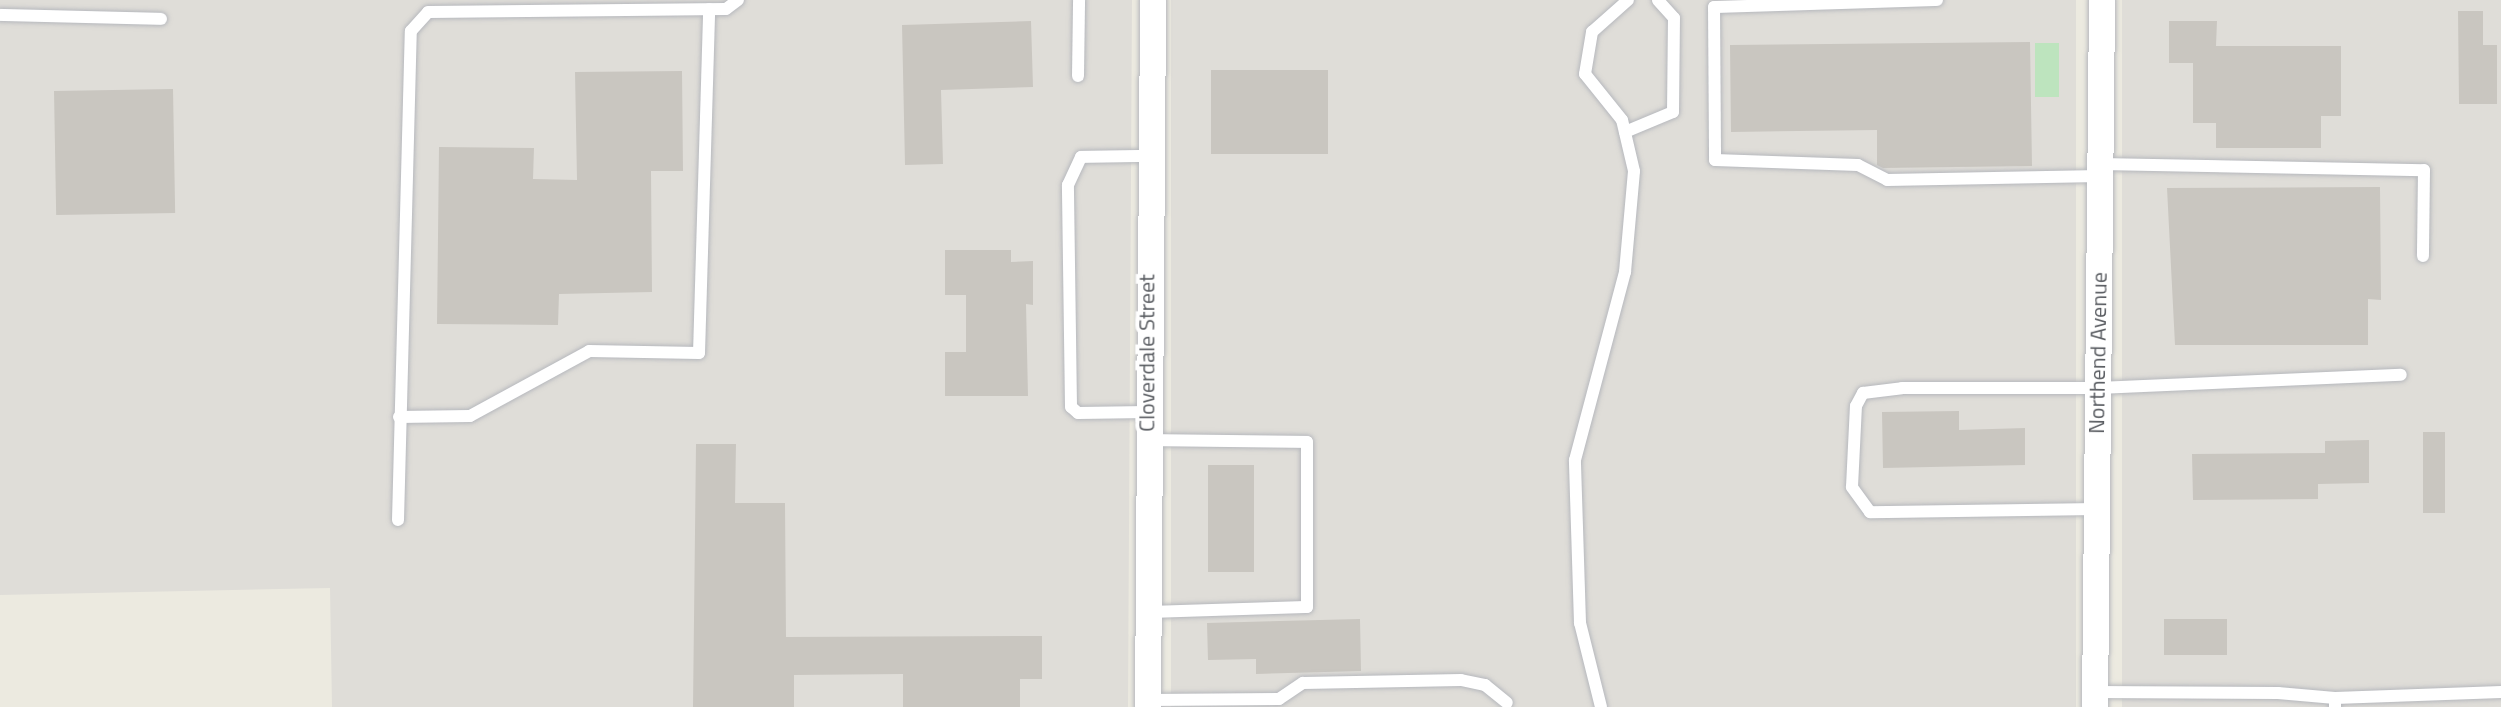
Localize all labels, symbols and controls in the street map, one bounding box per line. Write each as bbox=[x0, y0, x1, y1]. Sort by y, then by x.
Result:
street label: Northend Avenue bbox=[2083, 272, 2113, 434]
street label: Cloverdale Street bbox=[1134, 274, 1160, 432]

